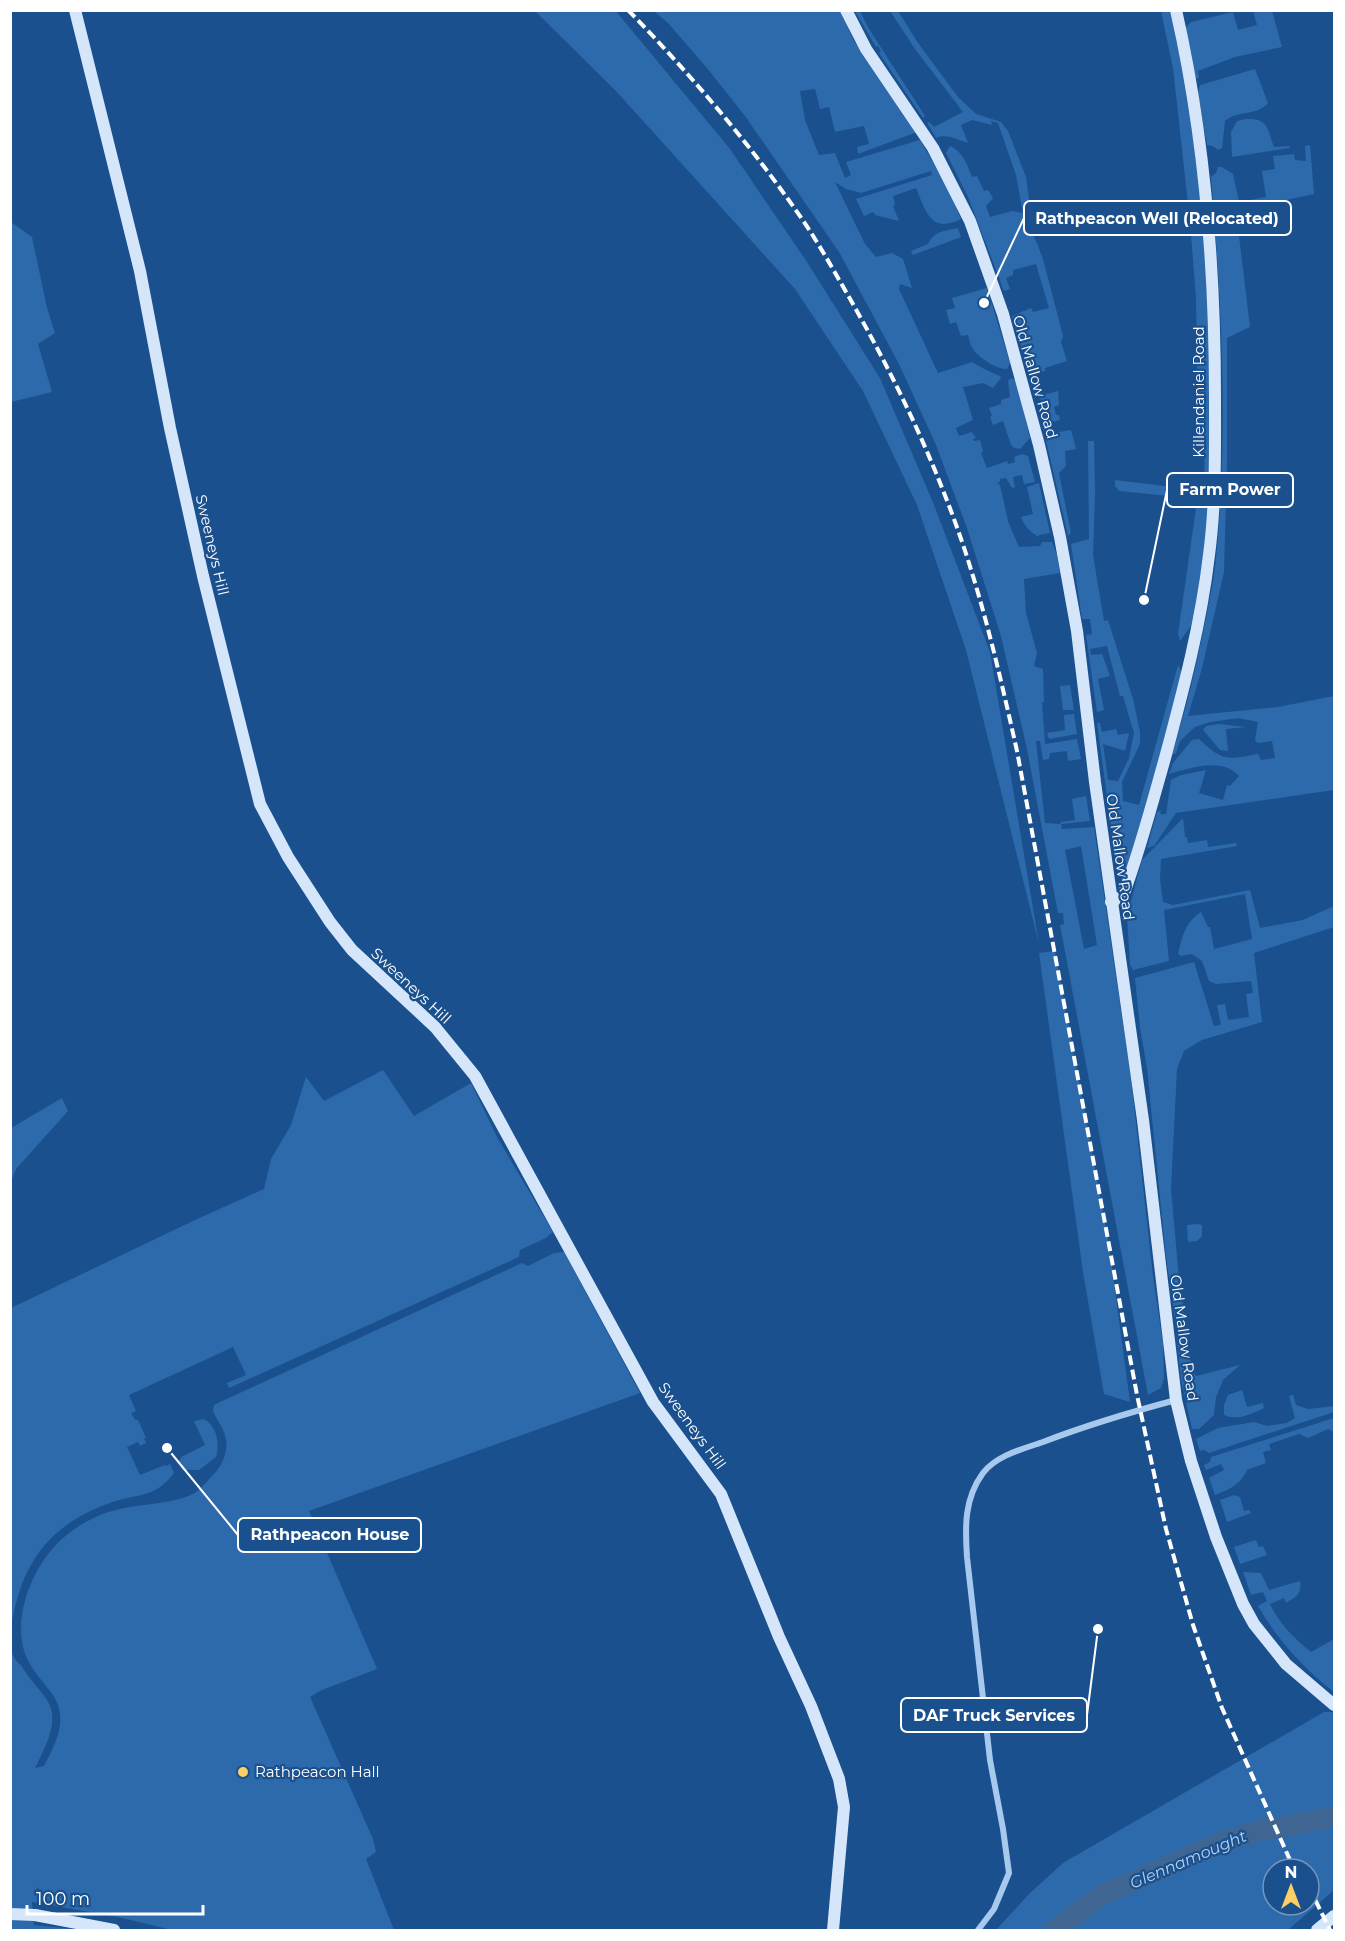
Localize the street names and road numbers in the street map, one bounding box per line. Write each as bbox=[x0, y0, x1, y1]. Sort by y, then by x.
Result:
street label: Old Mallow Road bbox=[1009, 313, 1062, 441]
street label: Killendaniel Road bbox=[1189, 326, 1208, 458]
street label: Sweeneys Hill bbox=[192, 493, 233, 597]
street label: Old Mallow Road bbox=[1102, 792, 1139, 921]
street label: Sweeneys Hill bbox=[367, 944, 455, 1028]
street label: Old Mallow Road bbox=[1166, 1273, 1203, 1402]
street label: Sweeneys Hill bbox=[654, 1379, 730, 1473]

